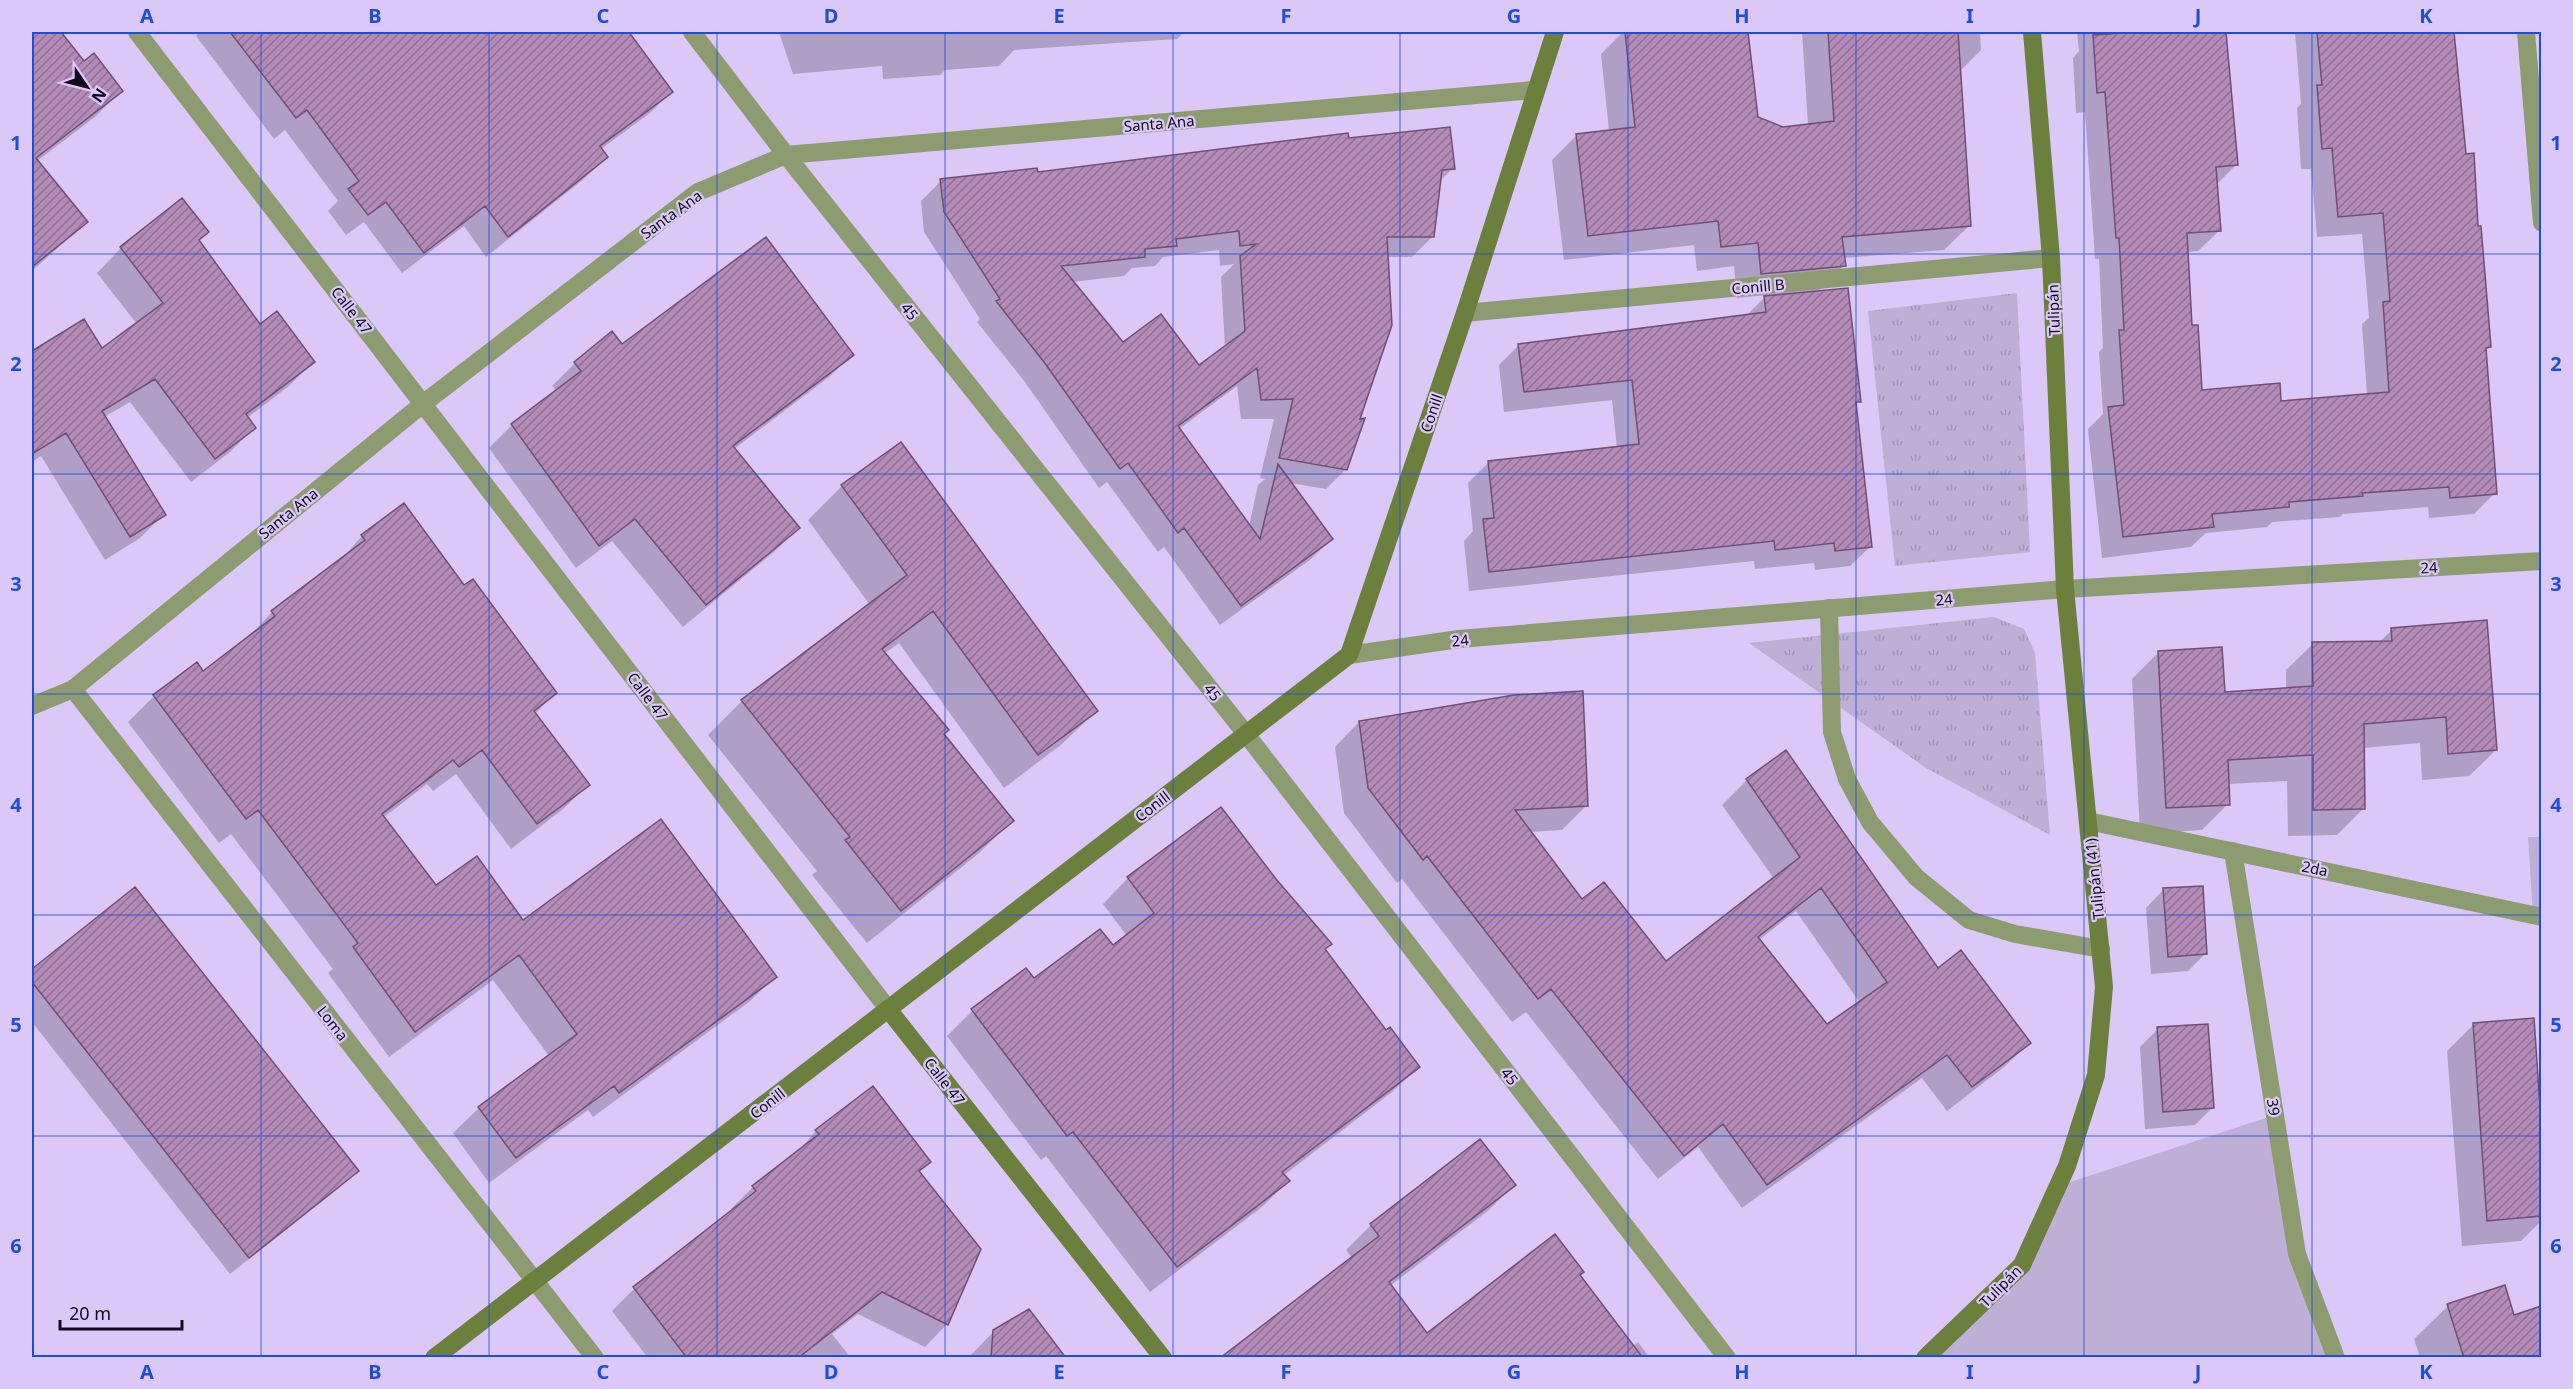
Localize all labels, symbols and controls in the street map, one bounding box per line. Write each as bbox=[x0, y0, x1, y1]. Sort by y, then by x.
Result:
text: A bbox=[140, 2, 154, 29]
text: B bbox=[368, 2, 382, 29]
text: C bbox=[597, 2, 610, 29]
text: D bbox=[824, 2, 838, 29]
text: E bbox=[1053, 2, 1065, 29]
text: F bbox=[1281, 2, 1291, 29]
text: G bbox=[1507, 2, 1521, 29]
text: H bbox=[1734, 2, 1750, 29]
text: I bbox=[1966, 2, 1974, 29]
text: J bbox=[2193, 2, 2201, 29]
text: K bbox=[2419, 2, 2433, 29]
north arrow bbox=[57, 57, 117, 117]
text: N bbox=[87, 84, 112, 107]
street label: Santa Ana bbox=[1123, 110, 1195, 136]
text: 1 bbox=[10, 129, 22, 156]
text: 1 bbox=[2550, 129, 2562, 156]
street label: Santa Ana bbox=[636, 185, 706, 243]
street label: Conill B bbox=[1731, 274, 1785, 298]
street label: Calle 47 bbox=[327, 282, 377, 338]
street label: Tulipán bbox=[2042, 284, 2064, 336]
street label: 45 bbox=[897, 298, 923, 324]
text: 2 bbox=[10, 350, 22, 377]
text: 2 bbox=[2550, 350, 2562, 377]
street label: Conill bbox=[1415, 391, 1447, 435]
street label: Santa Ana bbox=[254, 483, 322, 543]
street label: 24 bbox=[2420, 557, 2439, 577]
text: 3 bbox=[10, 570, 22, 597]
text: 3 bbox=[2550, 570, 2562, 597]
street label: 24 bbox=[1935, 588, 1954, 610]
street label: 24 bbox=[1450, 629, 1470, 651]
street label: Calle 47 bbox=[623, 668, 673, 724]
street label: 45 bbox=[1200, 679, 1226, 705]
street label: Conill bbox=[1130, 786, 1174, 826]
text: 4 bbox=[10, 791, 22, 818]
text: 4 bbox=[2550, 791, 2562, 818]
street label: Tulipán (41) bbox=[2080, 837, 2108, 921]
street label: 2da bbox=[2300, 855, 2330, 881]
street label: Loma bbox=[313, 1001, 353, 1045]
text: 5 bbox=[10, 1011, 22, 1038]
text: 5 bbox=[2550, 1011, 2562, 1038]
street label: Calle 47 bbox=[920, 1053, 970, 1109]
street label: 45 bbox=[1497, 1063, 1523, 1089]
street label: Conill bbox=[745, 1083, 789, 1123]
street label: 39 bbox=[2263, 1097, 2285, 1117]
text: 6 bbox=[10, 1232, 22, 1259]
text: 6 bbox=[2550, 1232, 2562, 1259]
street label: Tulipán bbox=[1975, 1261, 2025, 1311]
scale bar bbox=[60, 1293, 182, 1331]
text: 20 m bbox=[69, 1301, 111, 1325]
text: A bbox=[140, 1358, 154, 1385]
text: B bbox=[368, 1358, 382, 1385]
text: C bbox=[597, 1358, 610, 1385]
text: D bbox=[824, 1358, 838, 1385]
text: E bbox=[1053, 1358, 1065, 1385]
text: F bbox=[1281, 1358, 1291, 1385]
text: G bbox=[1507, 1358, 1521, 1385]
text: H bbox=[1734, 1358, 1750, 1385]
text: I bbox=[1966, 1358, 1974, 1385]
text: J bbox=[2193, 1358, 2201, 1385]
text: K bbox=[2419, 1358, 2433, 1385]

